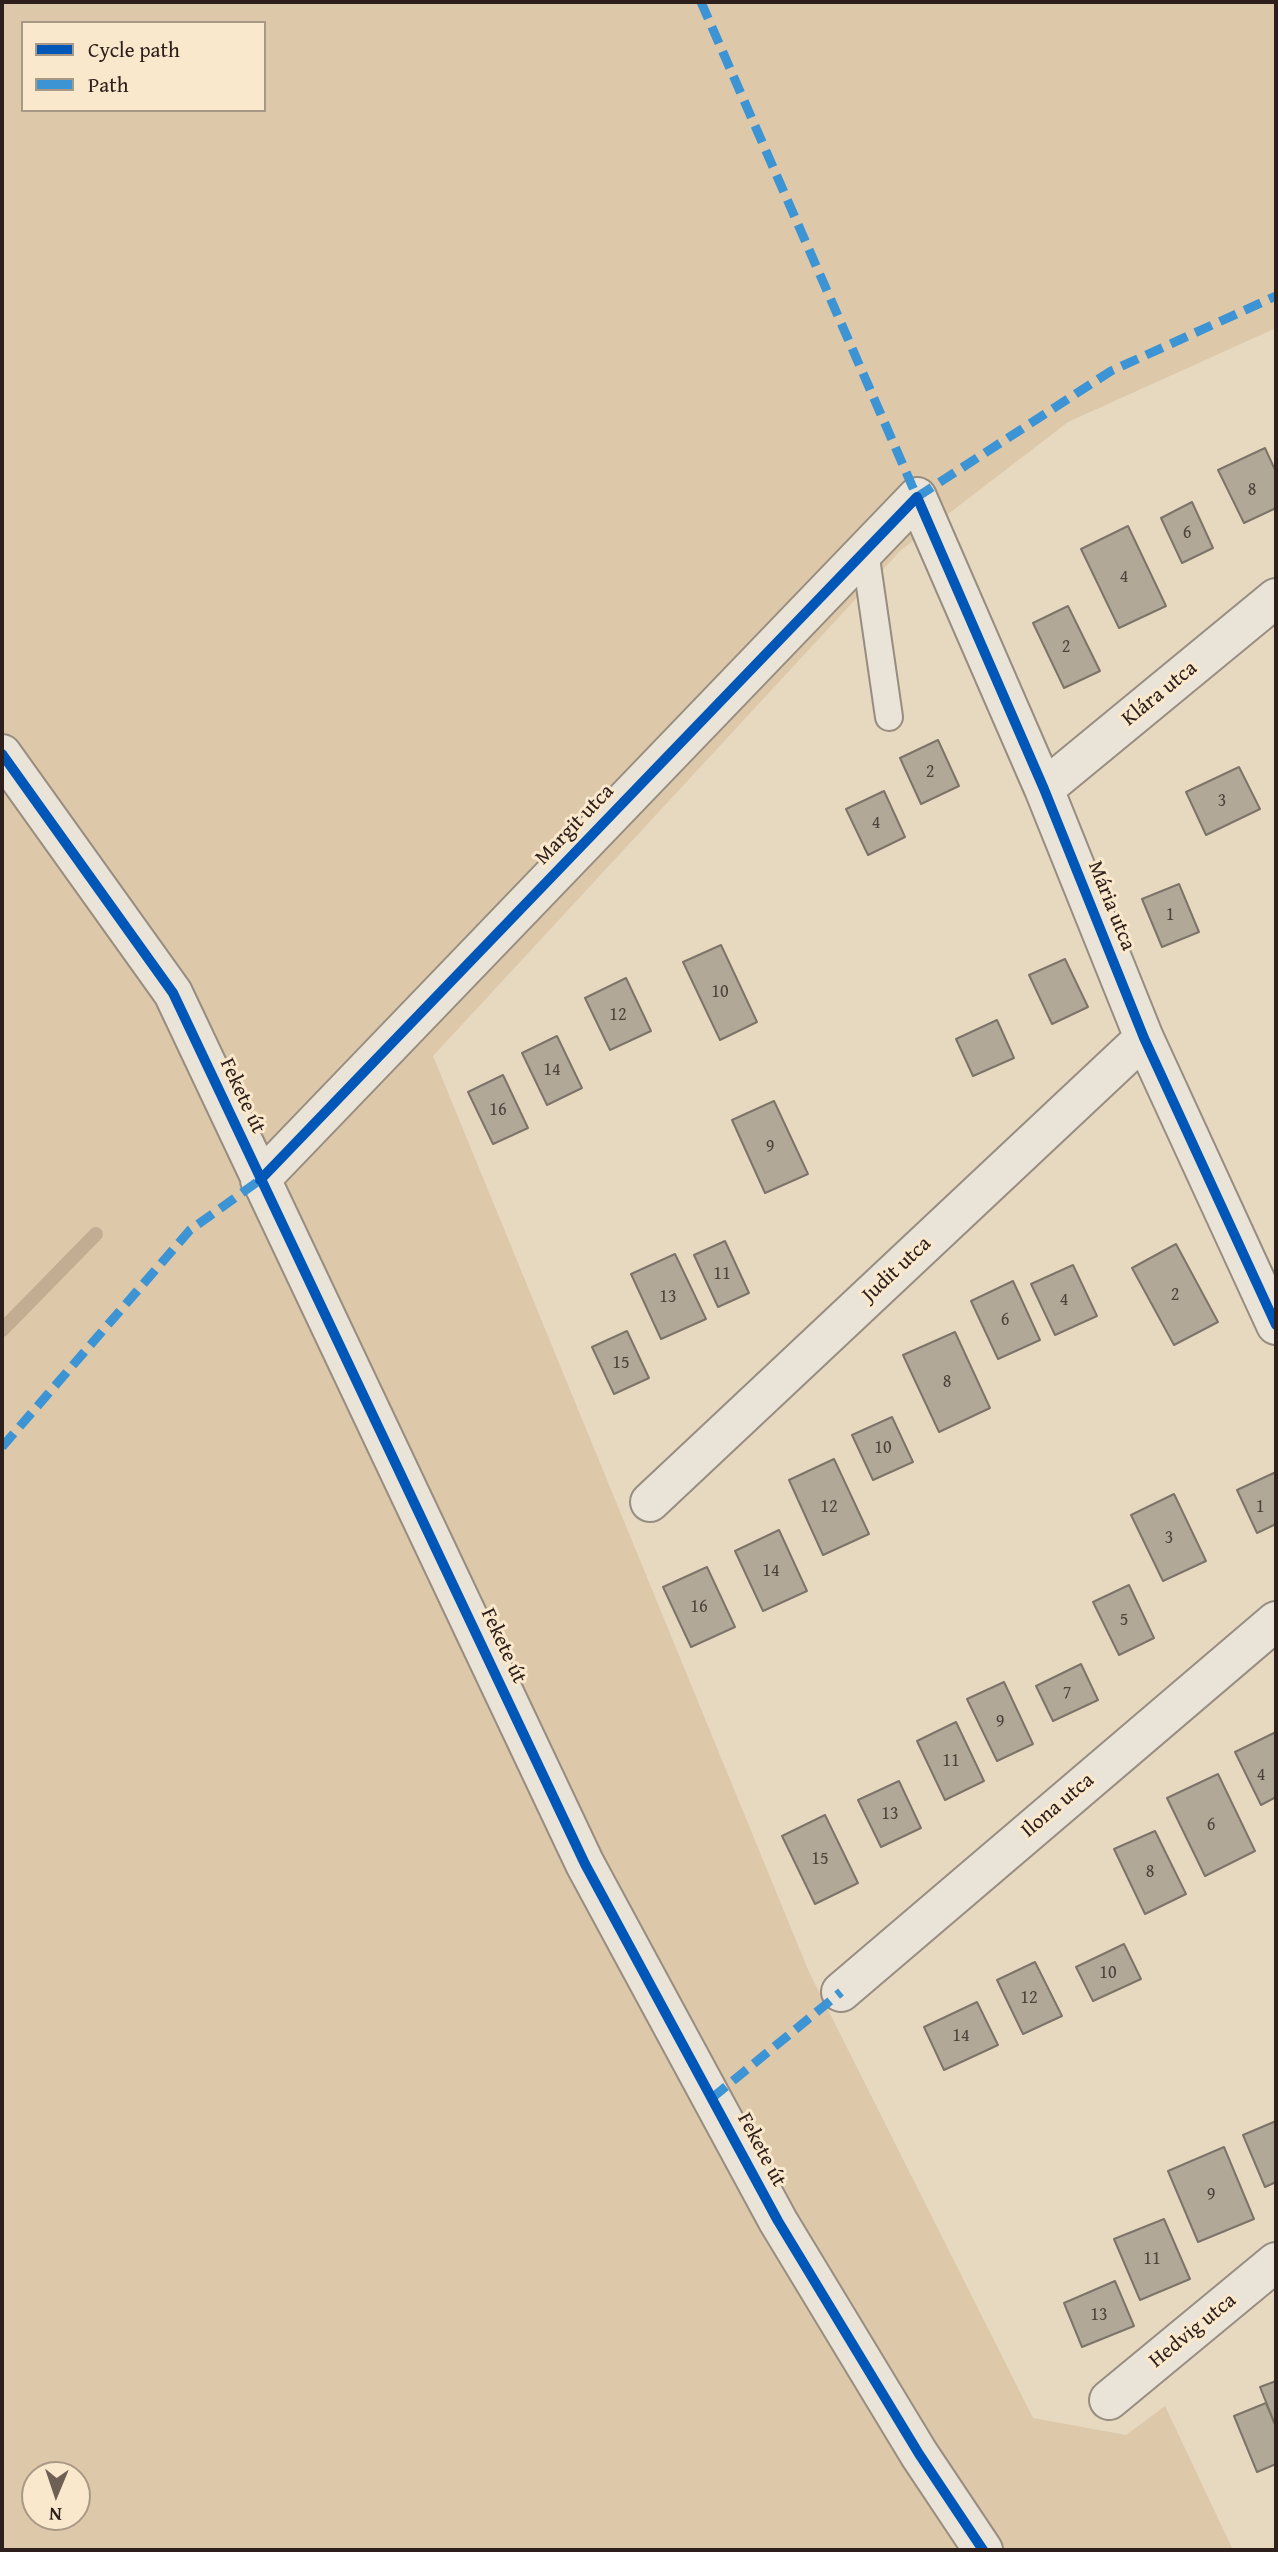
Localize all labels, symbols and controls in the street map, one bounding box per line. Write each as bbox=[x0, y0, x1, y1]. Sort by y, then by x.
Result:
legend bbox=[21, 21, 266, 112]
text: Cycle path bbox=[88, 34, 180, 65]
text: Path bbox=[88, 69, 128, 100]
house number: 8 bbox=[1248, 479, 1256, 501]
house number: 6 bbox=[1183, 522, 1191, 544]
house number: 4 bbox=[1120, 566, 1128, 588]
house number: 2 bbox=[1062, 636, 1070, 658]
street label: Klára utca bbox=[1117, 656, 1203, 732]
house number: 2 bbox=[926, 761, 934, 783]
street label: Margit utca bbox=[530, 779, 620, 871]
house number: 3 bbox=[1218, 790, 1226, 812]
house number: 4 bbox=[872, 812, 880, 834]
street label: Mária utca bbox=[1082, 858, 1140, 954]
house number: 1 bbox=[1166, 904, 1174, 926]
house number: 10 bbox=[711, 981, 729, 1003]
house number: 12 bbox=[609, 1004, 627, 1026]
street label: Fekete út bbox=[214, 1054, 270, 1138]
house number: 14 bbox=[543, 1059, 561, 1081]
house number: 16 bbox=[489, 1099, 507, 1121]
house number: 9 bbox=[766, 1136, 774, 1158]
street label: Judit utca bbox=[857, 1232, 937, 1308]
house number: 11 bbox=[713, 1263, 731, 1285]
house number: 2 bbox=[1171, 1284, 1179, 1306]
house number: 13 bbox=[659, 1286, 677, 1308]
house number: 4 bbox=[1060, 1289, 1068, 1311]
house number: 6 bbox=[1001, 1309, 1009, 1331]
house number: 15 bbox=[612, 1352, 630, 1374]
house number: 8 bbox=[943, 1371, 951, 1393]
house number: 10 bbox=[874, 1437, 892, 1459]
house number: 12 bbox=[820, 1496, 838, 1518]
house number: 1 bbox=[1256, 1496, 1264, 1518]
house number: 3 bbox=[1165, 1527, 1173, 1549]
house number: 14 bbox=[762, 1560, 780, 1582]
house number: 16 bbox=[690, 1596, 708, 1618]
street label: Fekete út bbox=[475, 1604, 531, 1688]
house number: 5 bbox=[1120, 1609, 1128, 1631]
house number: 7 bbox=[1063, 1682, 1071, 1704]
house number: 9 bbox=[996, 1711, 1004, 1733]
house number: 11 bbox=[942, 1750, 960, 1772]
house number: 4 bbox=[1257, 1764, 1265, 1786]
street label: Ilona utca bbox=[1016, 1768, 1100, 1844]
house number: 13 bbox=[881, 1803, 899, 1825]
house number: 6 bbox=[1207, 1814, 1215, 1836]
house number: 15 bbox=[811, 1848, 829, 1870]
house number: 8 bbox=[1146, 1861, 1154, 1883]
house number: 10 bbox=[1099, 1962, 1117, 1984]
house number: 12 bbox=[1020, 1987, 1038, 2009]
house number: 14 bbox=[952, 2025, 970, 2047]
street label: Fekete út bbox=[731, 2109, 791, 2191]
house number: 9 bbox=[1207, 2184, 1215, 2206]
house number: 11 bbox=[1143, 2248, 1161, 2270]
street label: Hedvig utca bbox=[1144, 2288, 1242, 2374]
house number: 13 bbox=[1090, 2304, 1108, 2326]
north arrow bbox=[21, 2461, 91, 2531]
text: N bbox=[49, 2501, 62, 2529]

